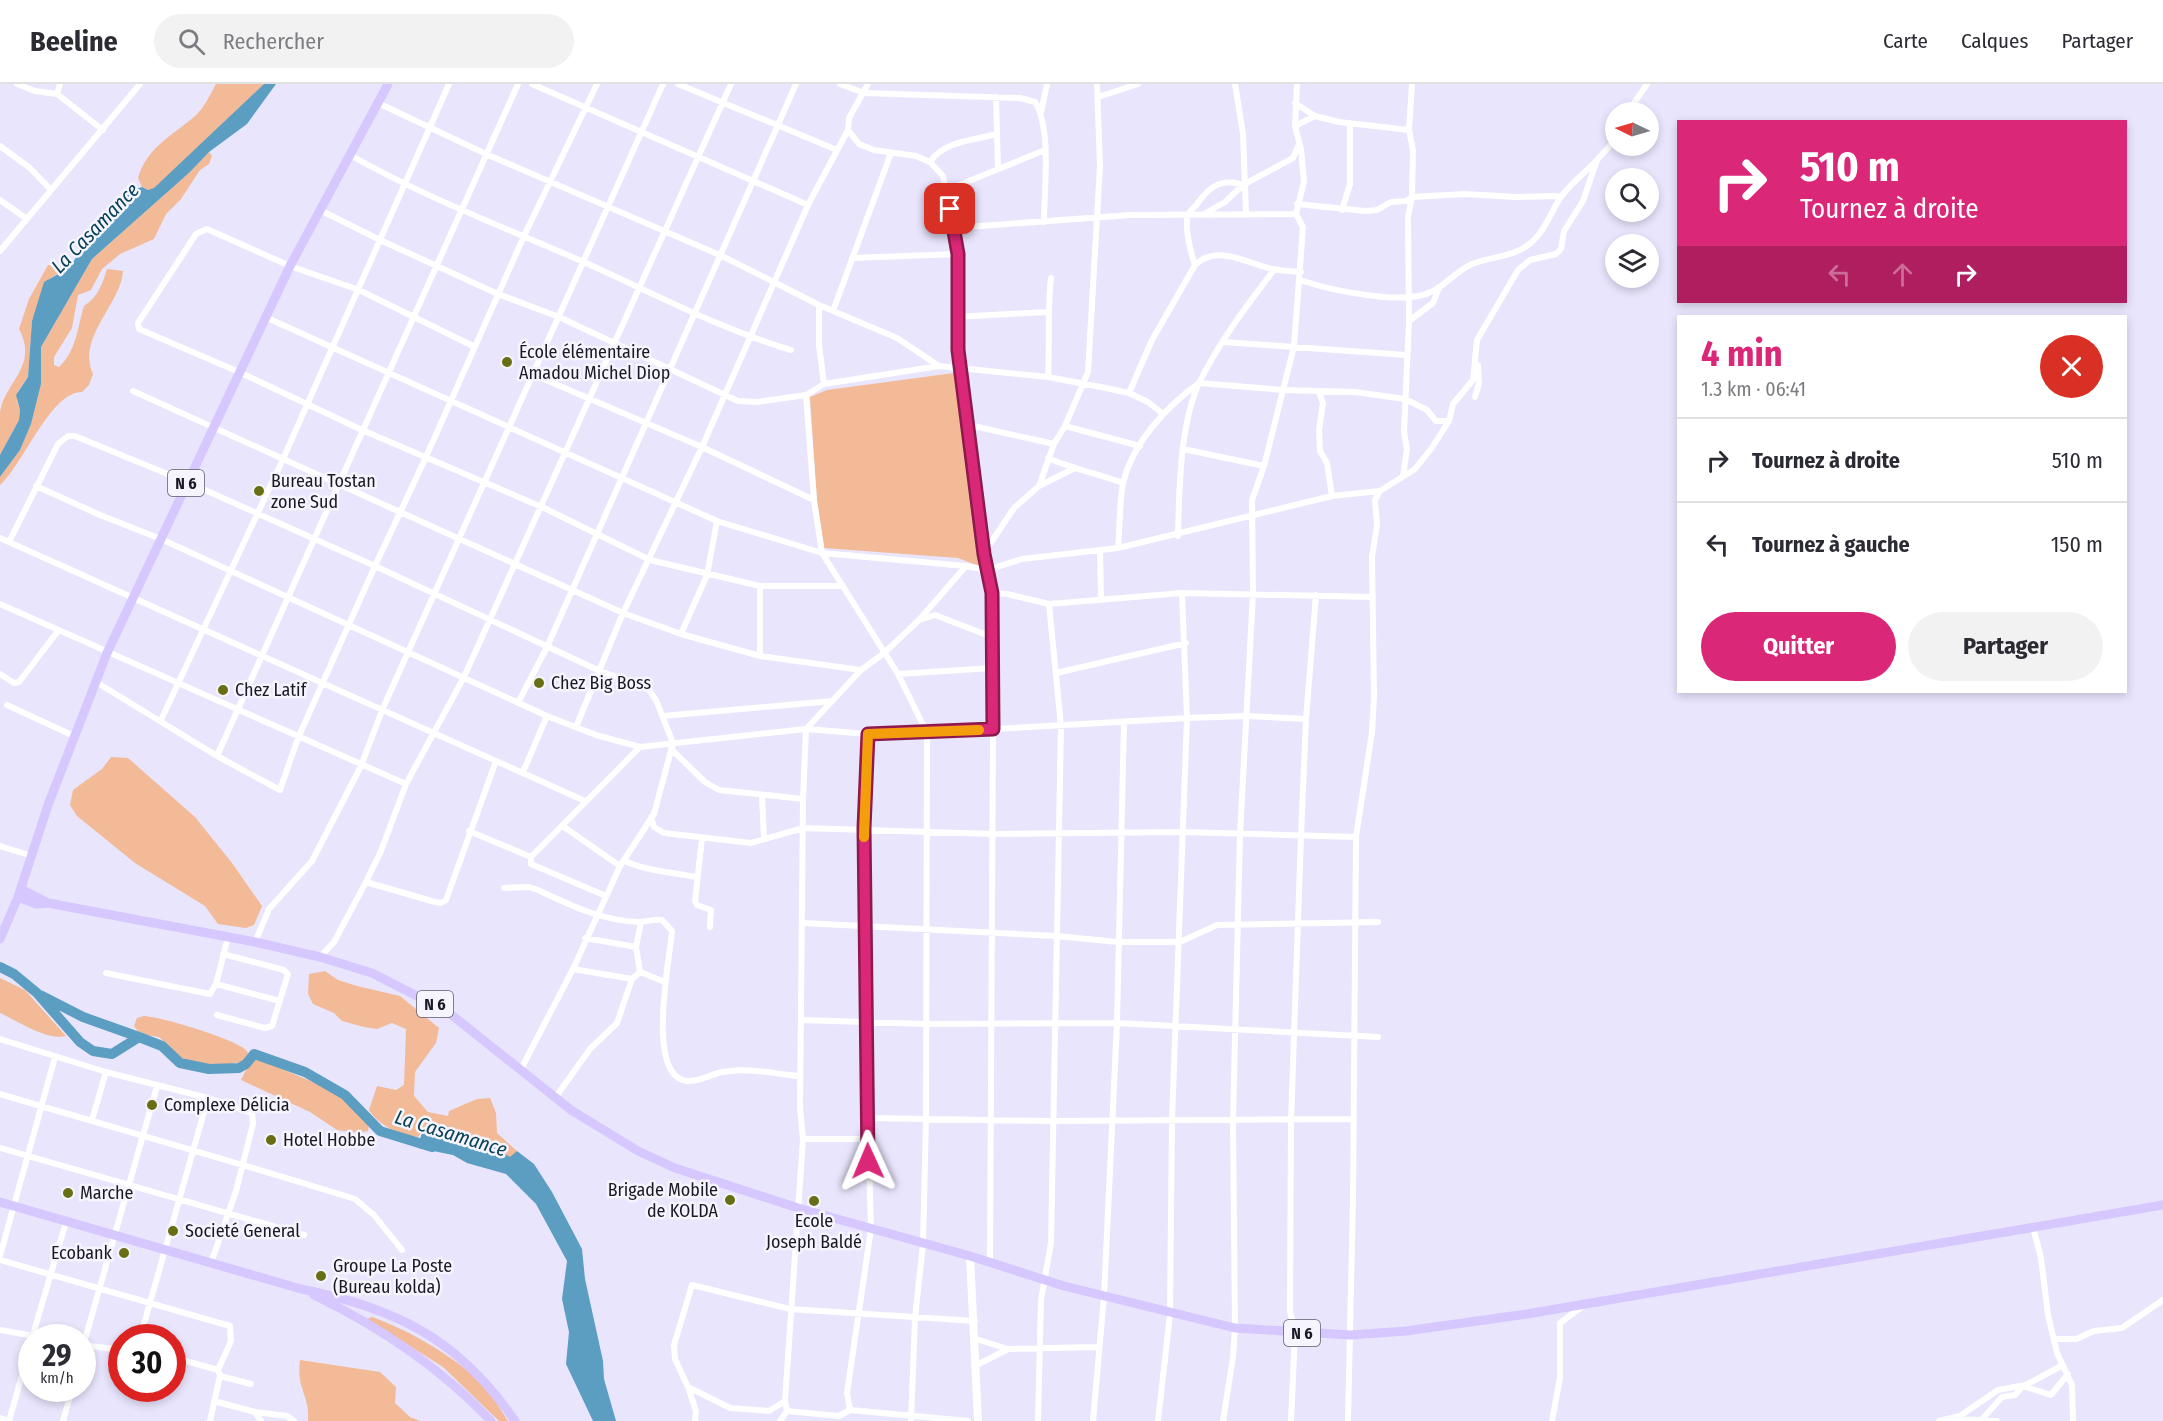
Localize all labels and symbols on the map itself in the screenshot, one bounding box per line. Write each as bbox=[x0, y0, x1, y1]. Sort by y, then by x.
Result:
north arrow bbox=[1605, 102, 1659, 156]
water label: La Casamance bbox=[46, 178, 144, 278]
pin bbox=[924, 183, 975, 234]
place label: École élémentaire Amadou Michel Diop bbox=[519, 340, 670, 384]
marker: École élémentaire Amadou Michel Diop bbox=[500, 355, 514, 369]
road number: N 6 bbox=[168, 470, 204, 496]
place label: Bureau Tostan zone Sud bbox=[271, 470, 376, 513]
marker: Bureau Tostan zone Sud bbox=[252, 484, 266, 498]
place label: Chez Big Boss bbox=[551, 672, 651, 694]
marker: Chez Big Boss bbox=[532, 676, 546, 690]
place label: Chez Latif bbox=[235, 679, 308, 701]
marker: Chez Latif bbox=[216, 683, 230, 697]
road number: N 6 bbox=[417, 991, 453, 1017]
place label: Complexe Délicia bbox=[164, 1094, 290, 1116]
marker: Complexe Délicia bbox=[145, 1098, 159, 1112]
water label: La Casamance bbox=[392, 1105, 510, 1162]
place label: Hotel Hobbe bbox=[283, 1129, 375, 1151]
position arrow bbox=[836, 1129, 900, 1193]
marker: Hotel Hobbe bbox=[264, 1133, 278, 1147]
place label: Brigade Mobile de KOLDA bbox=[608, 1179, 719, 1222]
place label: Marche bbox=[80, 1182, 134, 1204]
marker: Marche bbox=[61, 1186, 75, 1200]
marker: Brigade Mobile de KOLDA bbox=[723, 1193, 737, 1207]
marker: Ecole Joseph Baldé bbox=[807, 1194, 821, 1208]
place label: Ecole Joseph Baldé bbox=[766, 1210, 862, 1253]
place label: Societé General bbox=[185, 1220, 300, 1242]
marker: Societé General bbox=[166, 1224, 180, 1238]
place label: Ecobank bbox=[51, 1242, 113, 1264]
marker: Ecobank bbox=[117, 1246, 131, 1260]
place label: Groupe La Poste (Bureau kolda) bbox=[333, 1255, 452, 1298]
marker: Groupe La Poste (Bureau kolda) bbox=[314, 1269, 328, 1283]
road number: N 6 bbox=[1284, 1320, 1320, 1346]
speed limit sign: 30 bbox=[108, 1324, 186, 1402]

